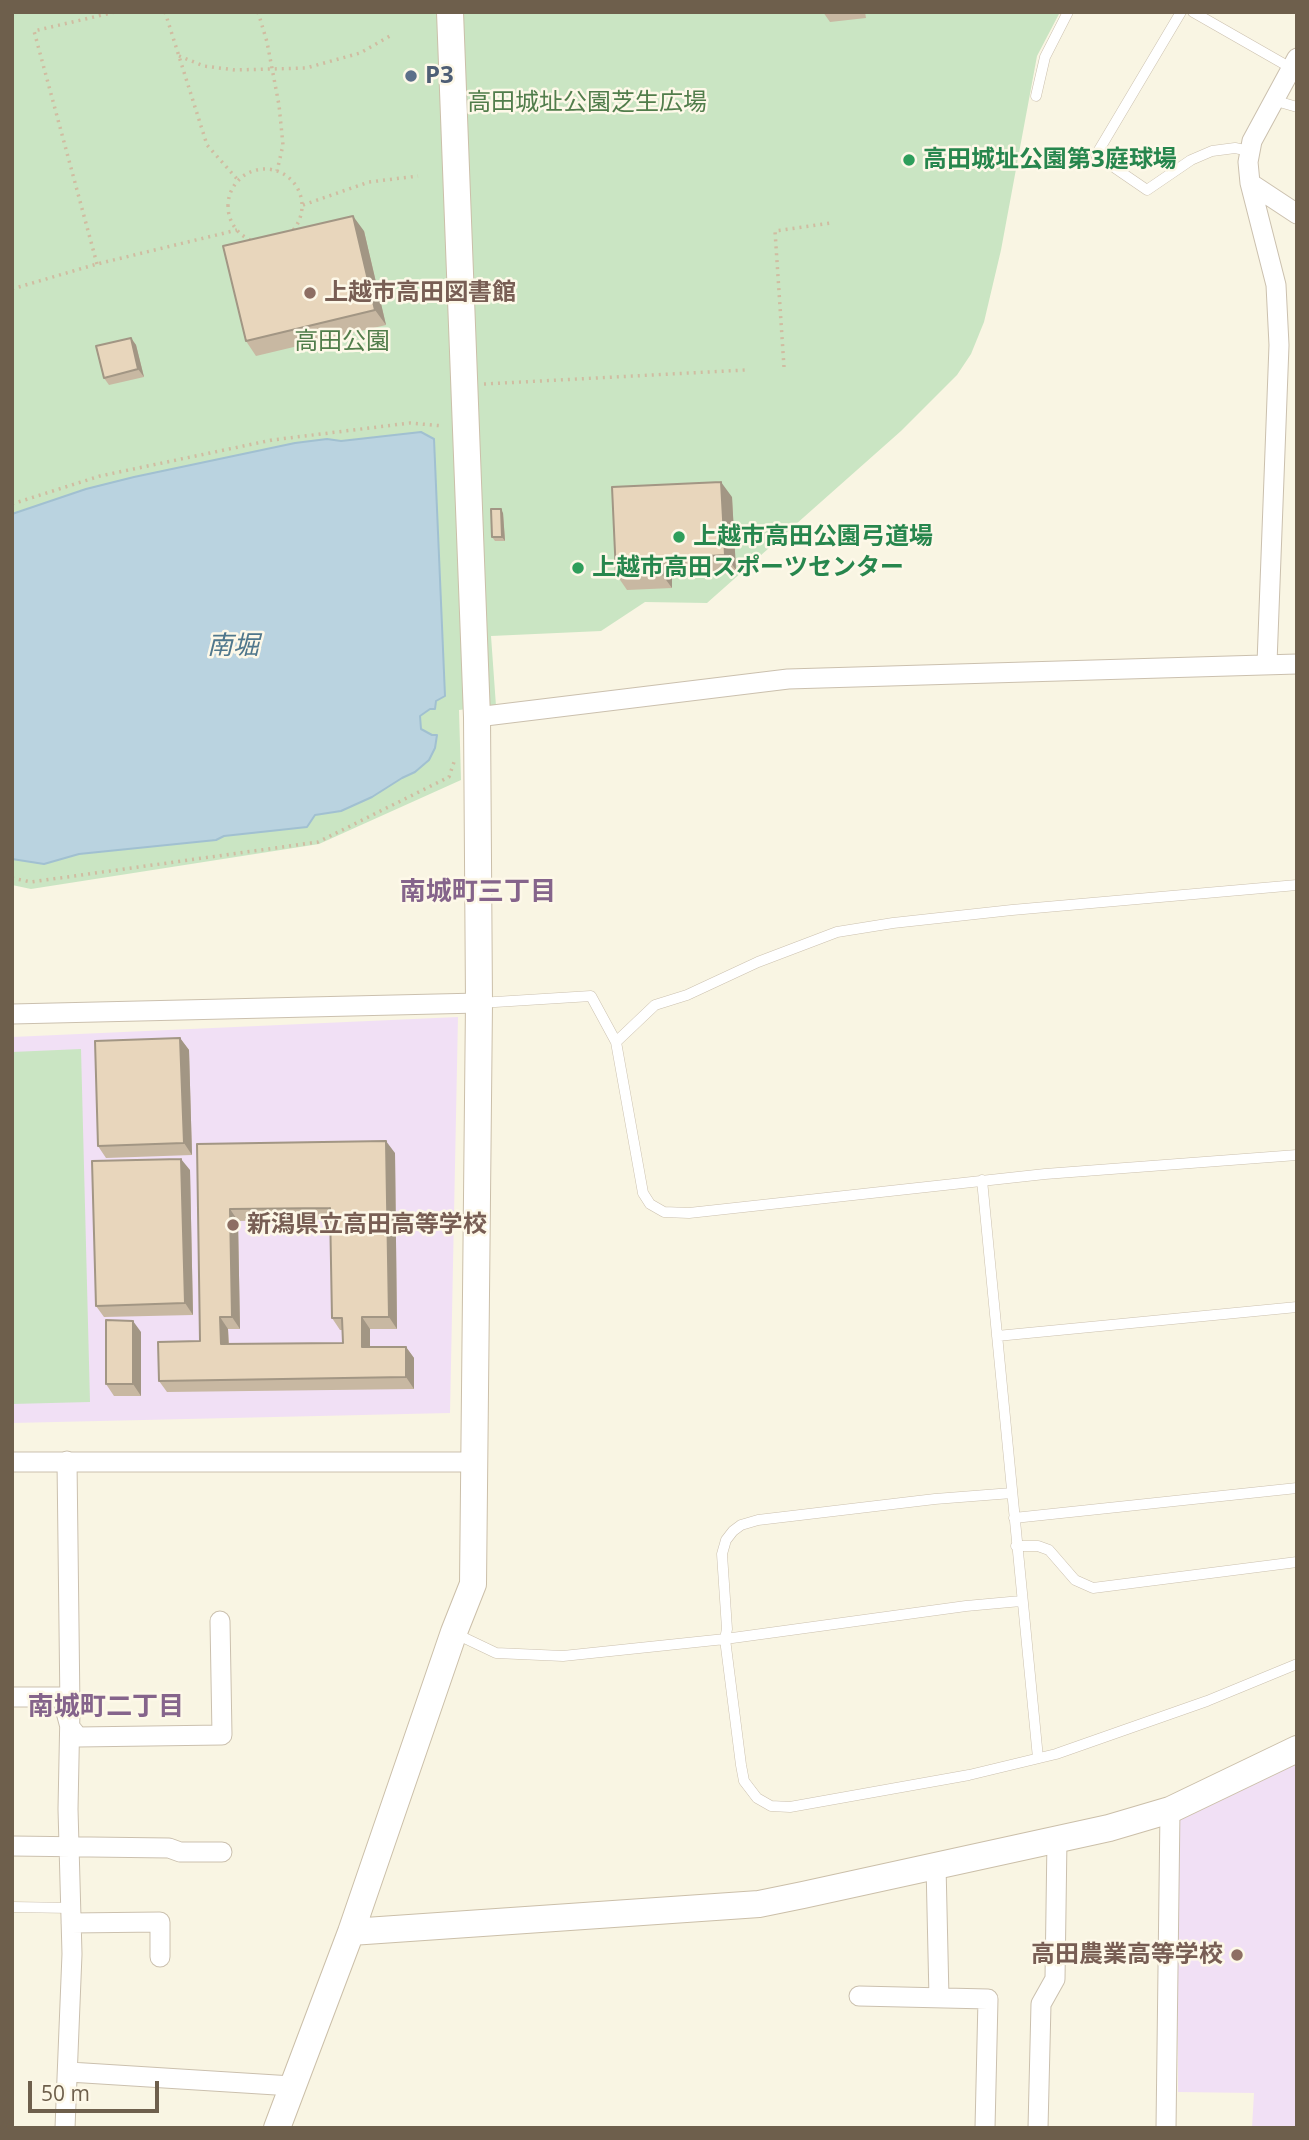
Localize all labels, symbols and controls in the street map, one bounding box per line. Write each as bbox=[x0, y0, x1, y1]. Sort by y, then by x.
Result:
place label: P3 bbox=[425, 62, 454, 90]
marker: P3 bbox=[403, 68, 419, 84]
park label: 高田城址公園芝生広場 bbox=[467, 89, 707, 117]
place label: 高田城址公園第3庭球場 bbox=[923, 146, 1177, 174]
marker: 高田城址公園第3庭球場 bbox=[901, 152, 917, 168]
place label: 上越市高田図書館 bbox=[324, 279, 516, 307]
marker: 上越市高田図書館 bbox=[302, 285, 318, 301]
park label: 高田公園 bbox=[294, 328, 390, 356]
place label: 上越市高田公園弓道場 bbox=[693, 523, 933, 551]
marker: 上越市高田公園弓道場 bbox=[671, 529, 687, 545]
place label: 上越市高田スポーツセンター bbox=[592, 554, 904, 582]
marker: 上越市高田スポーツセンター bbox=[570, 560, 586, 576]
water label: 南堀 bbox=[207, 631, 259, 663]
district label: 南城町三丁目 bbox=[400, 877, 556, 909]
place label: 新潟県立高田高等学校 bbox=[247, 1211, 487, 1239]
marker: 新潟県立高田高等学校 bbox=[225, 1217, 241, 1233]
district label: 南城町二丁目 bbox=[28, 1692, 184, 1724]
place label: 高田農業高等学校 bbox=[1031, 1941, 1223, 1969]
marker: 高田農業高等学校 bbox=[1229, 1947, 1245, 1963]
scale bar bbox=[32, 2066, 163, 2110]
text: 50 m bbox=[41, 2079, 90, 2107]

